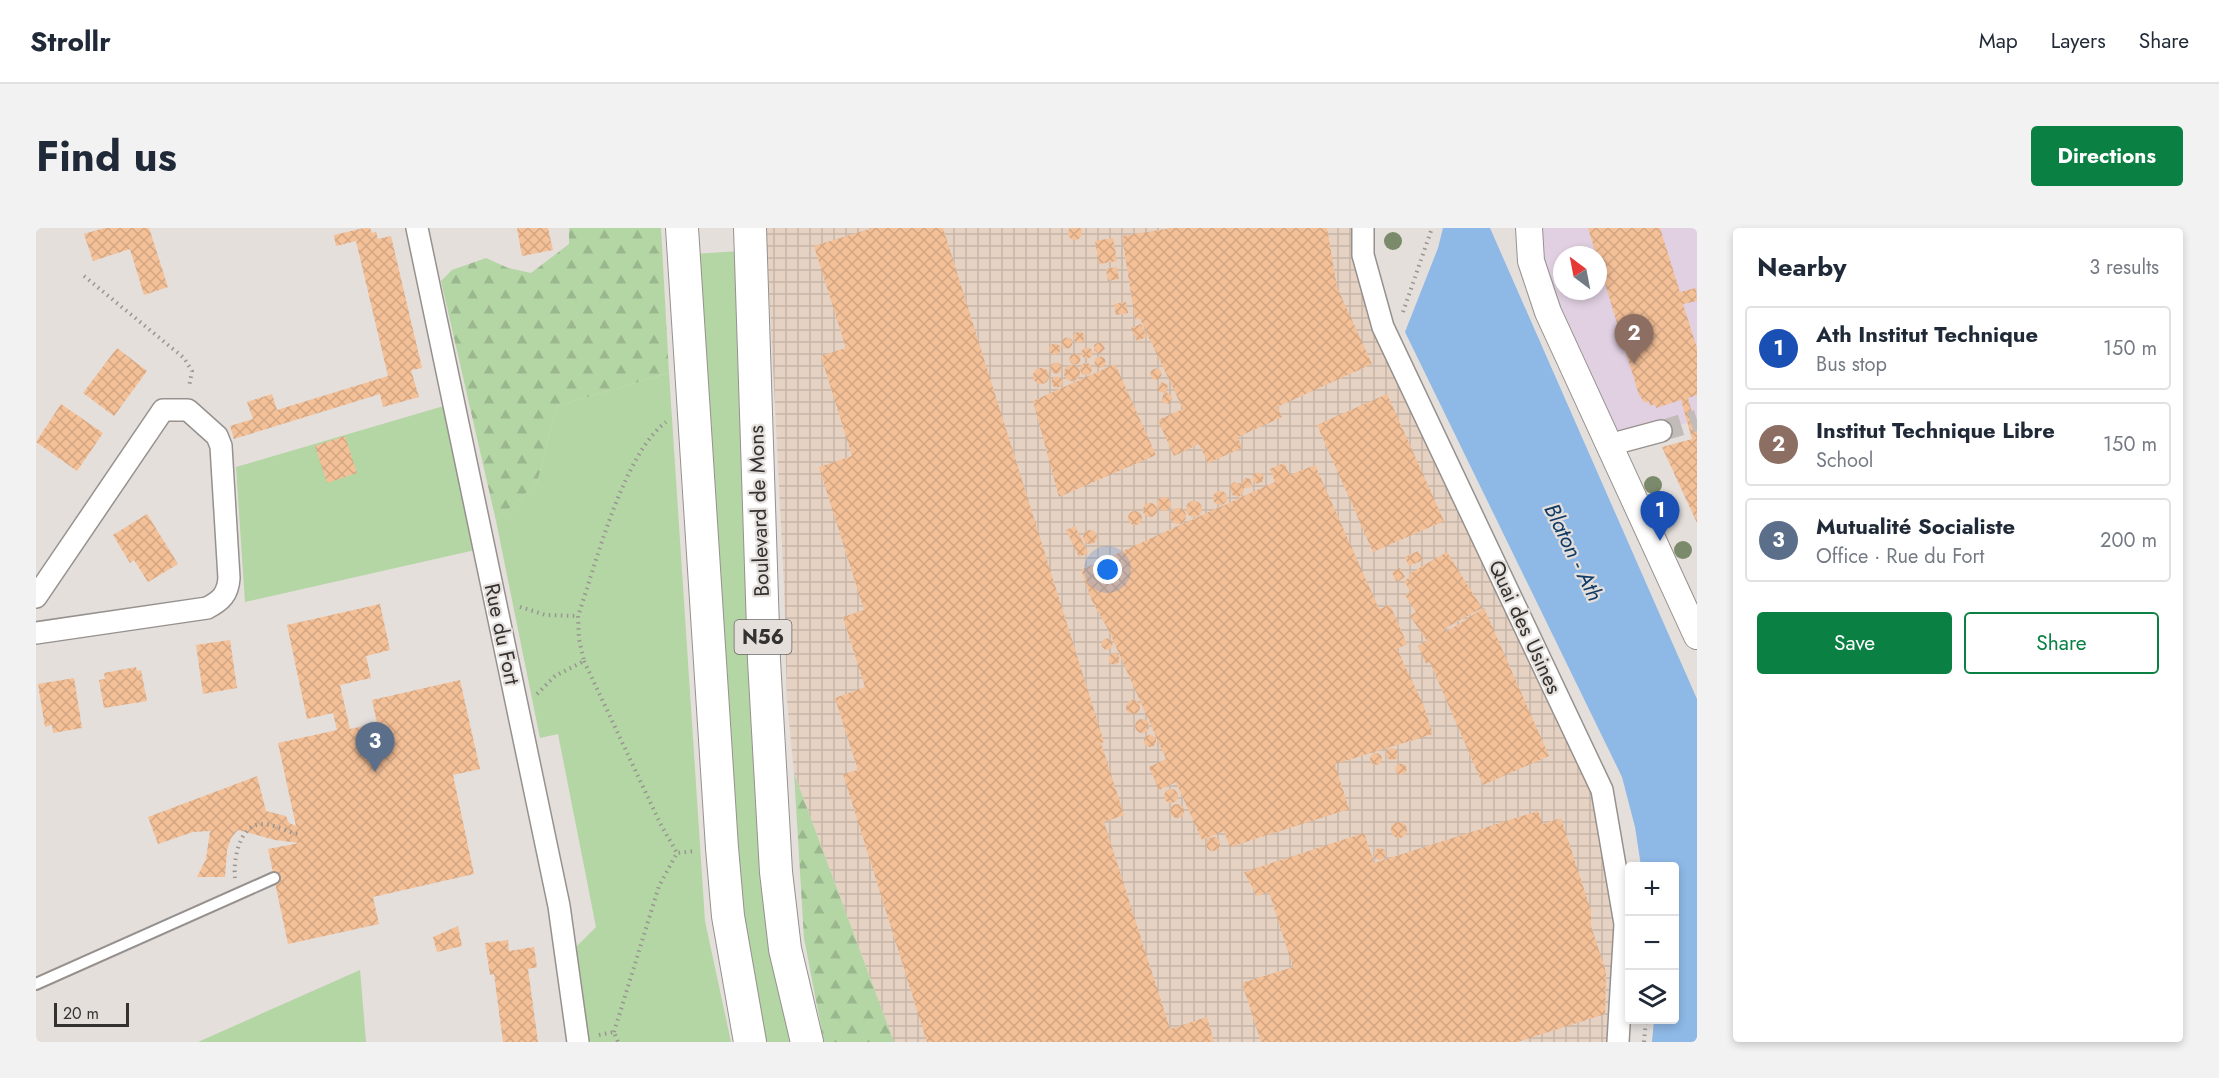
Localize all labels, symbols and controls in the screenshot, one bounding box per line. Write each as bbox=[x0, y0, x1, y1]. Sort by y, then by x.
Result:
text: Strollr bbox=[30, 21, 111, 62]
text: Map bbox=[1979, 26, 2018, 56]
text: Layers bbox=[2051, 26, 2106, 56]
text: Share bbox=[2139, 26, 2189, 56]
text: Find us bbox=[36, 126, 177, 187]
button: Directions bbox=[2031, 126, 2183, 186]
north arrow bbox=[1553, 246, 1607, 300]
text: Nearby bbox=[1757, 248, 1846, 286]
text: 3 results bbox=[2089, 253, 2159, 282]
pin: 2 bbox=[1614, 314, 1654, 364]
text: Ath Institut Technique bbox=[1816, 318, 2038, 350]
text: 1 bbox=[1773, 334, 1784, 363]
text: 150 m bbox=[2103, 334, 2157, 363]
text: Bus stop bbox=[1816, 350, 1887, 379]
text: Institut Technique Libre bbox=[1816, 414, 2055, 446]
street label: Boulevard de Mons bbox=[741, 425, 777, 597]
text: 2 bbox=[1772, 430, 1785, 459]
text: 150 m bbox=[2103, 430, 2157, 459]
text: School bbox=[1816, 446, 1873, 475]
pin: 1 bbox=[1640, 492, 1680, 541]
water label: Blaton - Ath bbox=[1537, 498, 1611, 606]
text: Mutualité Socialiste bbox=[1816, 510, 2015, 542]
text: 3 bbox=[1772, 526, 1785, 555]
text: 200 m bbox=[2100, 526, 2157, 555]
text: Office · Rue du Fort bbox=[1816, 542, 1984, 571]
your location bbox=[1093, 555, 1122, 584]
street label: Quai des Usines bbox=[1481, 555, 1569, 699]
street label: Rue du Fort bbox=[477, 581, 527, 687]
button: Save bbox=[1757, 612, 1952, 674]
button: Share bbox=[1964, 612, 2159, 674]
road number: N56 bbox=[734, 620, 792, 654]
pin: 3 bbox=[356, 722, 394, 772]
map controls bbox=[1625, 862, 1679, 1024]
button: + bbox=[1625, 862, 1679, 916]
button: − bbox=[1625, 916, 1679, 970]
button: layers bbox=[1625, 970, 1679, 1024]
scale bar bbox=[54, 1000, 129, 1028]
text: 20 m bbox=[63, 1002, 99, 1025]

